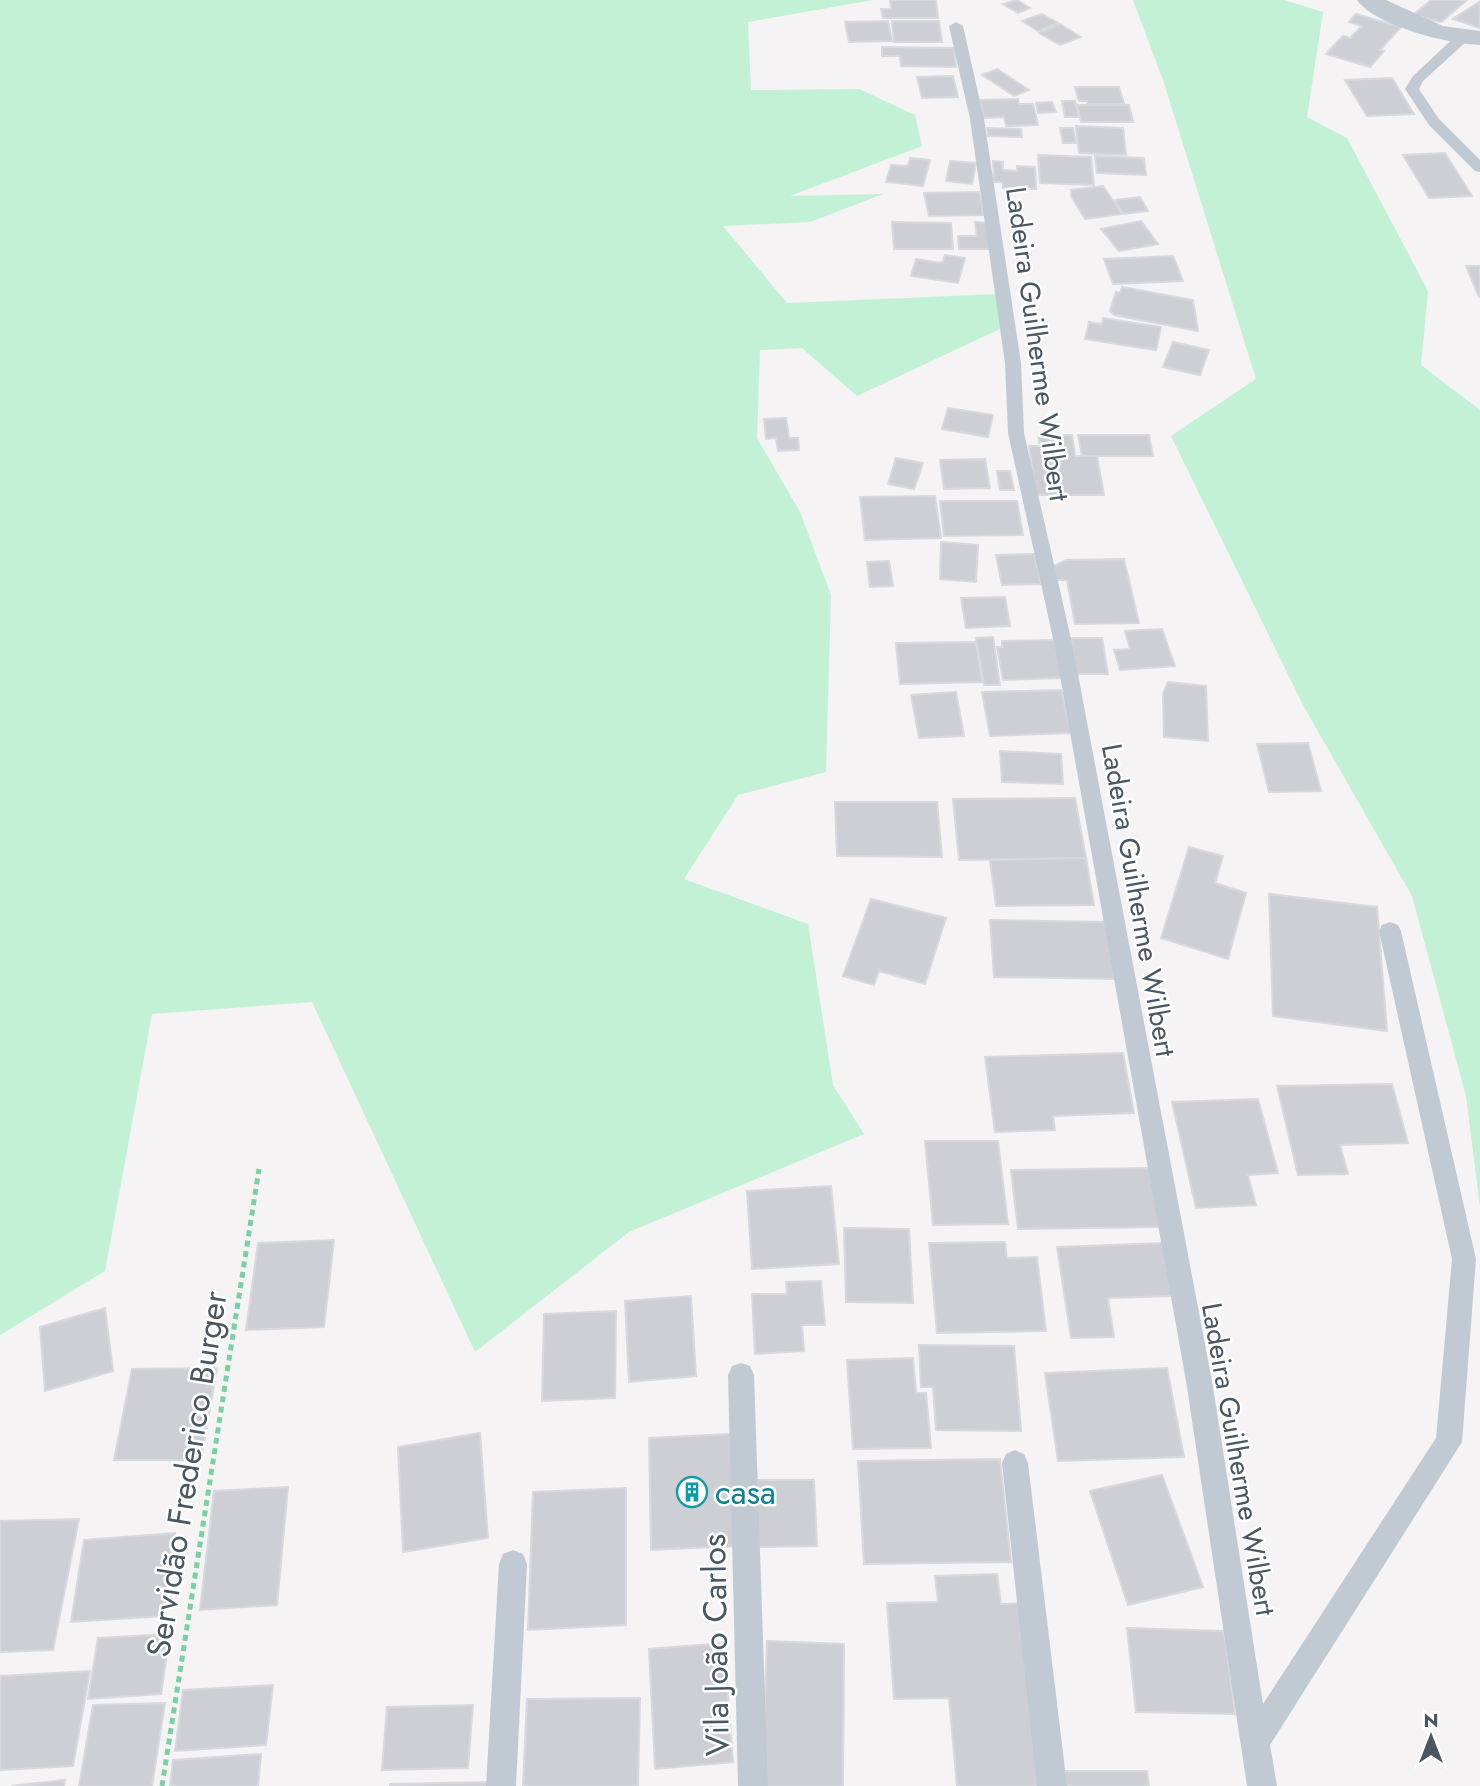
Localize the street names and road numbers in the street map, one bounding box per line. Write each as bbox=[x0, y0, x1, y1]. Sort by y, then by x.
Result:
street label: Ladeira Guilherme Wilbert bbox=[995, 184, 1080, 504]
street label: Ladeira Guilherme Wilbert bbox=[1091, 741, 1186, 1060]
street label: Servidão Frederico Burger bbox=[134, 1287, 239, 1660]
street label: Ladeira Guilherme Wilbert bbox=[1191, 1300, 1286, 1619]
street label: Vila João Carlos bbox=[690, 1533, 741, 1757]

